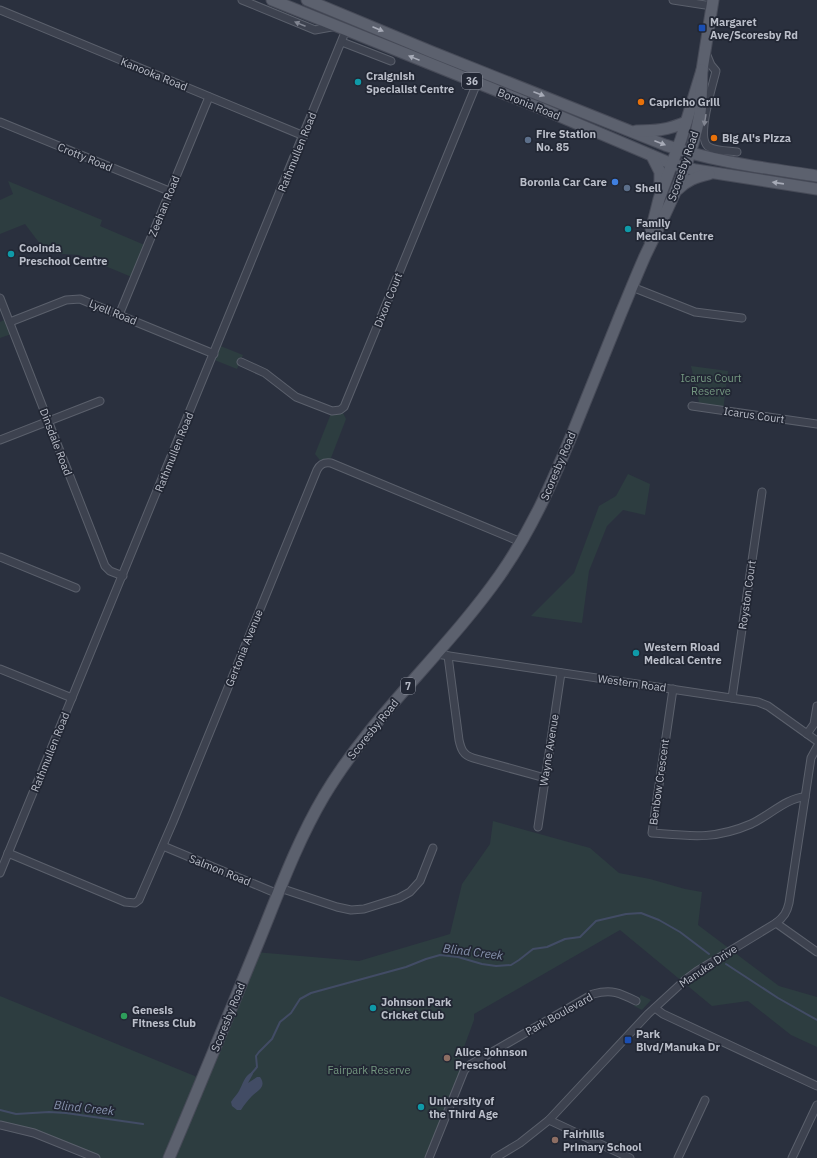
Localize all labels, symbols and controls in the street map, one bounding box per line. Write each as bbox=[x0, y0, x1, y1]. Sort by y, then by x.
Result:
place label: Margaret Ave/Scoresby Rd bbox=[710, 15, 798, 42]
one-way arrow bbox=[295, 21, 306, 27]
marker: Margaret Ave/Scoresby Rd bbox=[697, 23, 707, 33]
one-way arrow bbox=[373, 27, 385, 33]
street label: Kanooka Road bbox=[119, 54, 189, 94]
one-way arrow bbox=[408, 54, 420, 60]
place label: Craignish Specialist Centre bbox=[366, 69, 454, 96]
road number: 36 bbox=[462, 73, 482, 89]
marker: Craignish Specialist Centre bbox=[353, 77, 363, 87]
street label: Boronia Road bbox=[496, 85, 562, 123]
one-way arrow bbox=[534, 92, 546, 98]
place label: Capricho Grill bbox=[649, 95, 720, 109]
marker: Capricho Grill bbox=[636, 97, 646, 107]
street label: Rathmullen Road bbox=[275, 110, 319, 194]
one-way arrow bbox=[702, 114, 708, 126]
place label: Fire Station No. 85 bbox=[536, 127, 596, 154]
street label: Scoresby Road bbox=[664, 129, 702, 203]
place label: Big Al's Pizza bbox=[722, 131, 791, 145]
marker: Big Al's Pizza bbox=[709, 133, 719, 143]
marker: Fire Station No. 85 bbox=[523, 135, 533, 145]
street label: Crotty Road bbox=[55, 140, 115, 174]
one-way arrow bbox=[654, 140, 666, 146]
street label: Zeehan Road bbox=[145, 173, 183, 239]
place label: Boronia Car Care bbox=[520, 175, 607, 189]
marker: Boronia Car Care bbox=[610, 177, 620, 187]
one-way arrow bbox=[772, 180, 785, 186]
place label: Shell bbox=[635, 181, 662, 195]
marker: Shell bbox=[622, 183, 632, 193]
place label: Family Medical Centre bbox=[636, 216, 714, 243]
marker: Family Medical Centre bbox=[623, 224, 633, 234]
place label: Cooinda Preschool Centre bbox=[19, 241, 107, 268]
marker: Cooinda Preschool Centre bbox=[6, 249, 16, 259]
street label: Dixon Court bbox=[371, 270, 405, 329]
street label: Lyell Road bbox=[87, 296, 139, 328]
park label: Icarus Court Reserve bbox=[680, 371, 742, 398]
street label: Icarus Court bbox=[723, 404, 785, 426]
street label: Dinsdale Road bbox=[37, 406, 75, 478]
street label: Rathmullen Road bbox=[152, 410, 196, 494]
street label: Scoresby Road bbox=[537, 430, 579, 502]
street label: Royston Court bbox=[735, 559, 759, 630]
street label: Gertonia Avenue bbox=[222, 607, 266, 689]
place label: Western Rioad Medical Centre bbox=[644, 640, 722, 667]
marker: Western Rioad Medical Centre bbox=[631, 648, 641, 658]
street label: Western Road bbox=[597, 671, 667, 695]
road number: 7 bbox=[401, 678, 415, 694]
street label: Scoresby Road bbox=[345, 696, 401, 762]
street label: Rathmullen Road bbox=[28, 710, 72, 794]
street label: Wayne Avenue bbox=[536, 713, 562, 787]
street label: Benbow Crescent bbox=[646, 738, 672, 826]
street label: Salmon Road bbox=[187, 851, 253, 889]
water label: Blind Creek bbox=[442, 940, 505, 963]
street label: Manuka Drive bbox=[676, 941, 740, 991]
street label: Scoresby Road bbox=[208, 980, 248, 1054]
street label: Park Boulevard bbox=[523, 990, 595, 1038]
place label: Johnson Park Cricket Club bbox=[381, 995, 452, 1022]
place label: Genesis Fitness Club bbox=[132, 1003, 196, 1030]
marker: Johnson Park Cricket Club bbox=[368, 1003, 378, 1013]
marker: Genesis Fitness Club bbox=[119, 1011, 129, 1021]
place label: Park Blvd/Manuka Dr bbox=[636, 1027, 720, 1054]
marker: Park Blvd/Manuka Dr bbox=[623, 1035, 633, 1045]
place label: Alice Johnson Preschool bbox=[455, 1045, 527, 1072]
marker: Alice Johnson Preschool bbox=[442, 1053, 452, 1063]
park label: Fairpark Reserve bbox=[328, 1063, 410, 1077]
place label: University of the Third Age bbox=[429, 1094, 498, 1121]
water label: Blind Creek bbox=[53, 1097, 116, 1118]
marker: University of the Third Age bbox=[416, 1102, 426, 1112]
place label: Fairhills Primary School bbox=[563, 1127, 642, 1154]
marker: Fairhills Primary School bbox=[550, 1135, 560, 1145]

